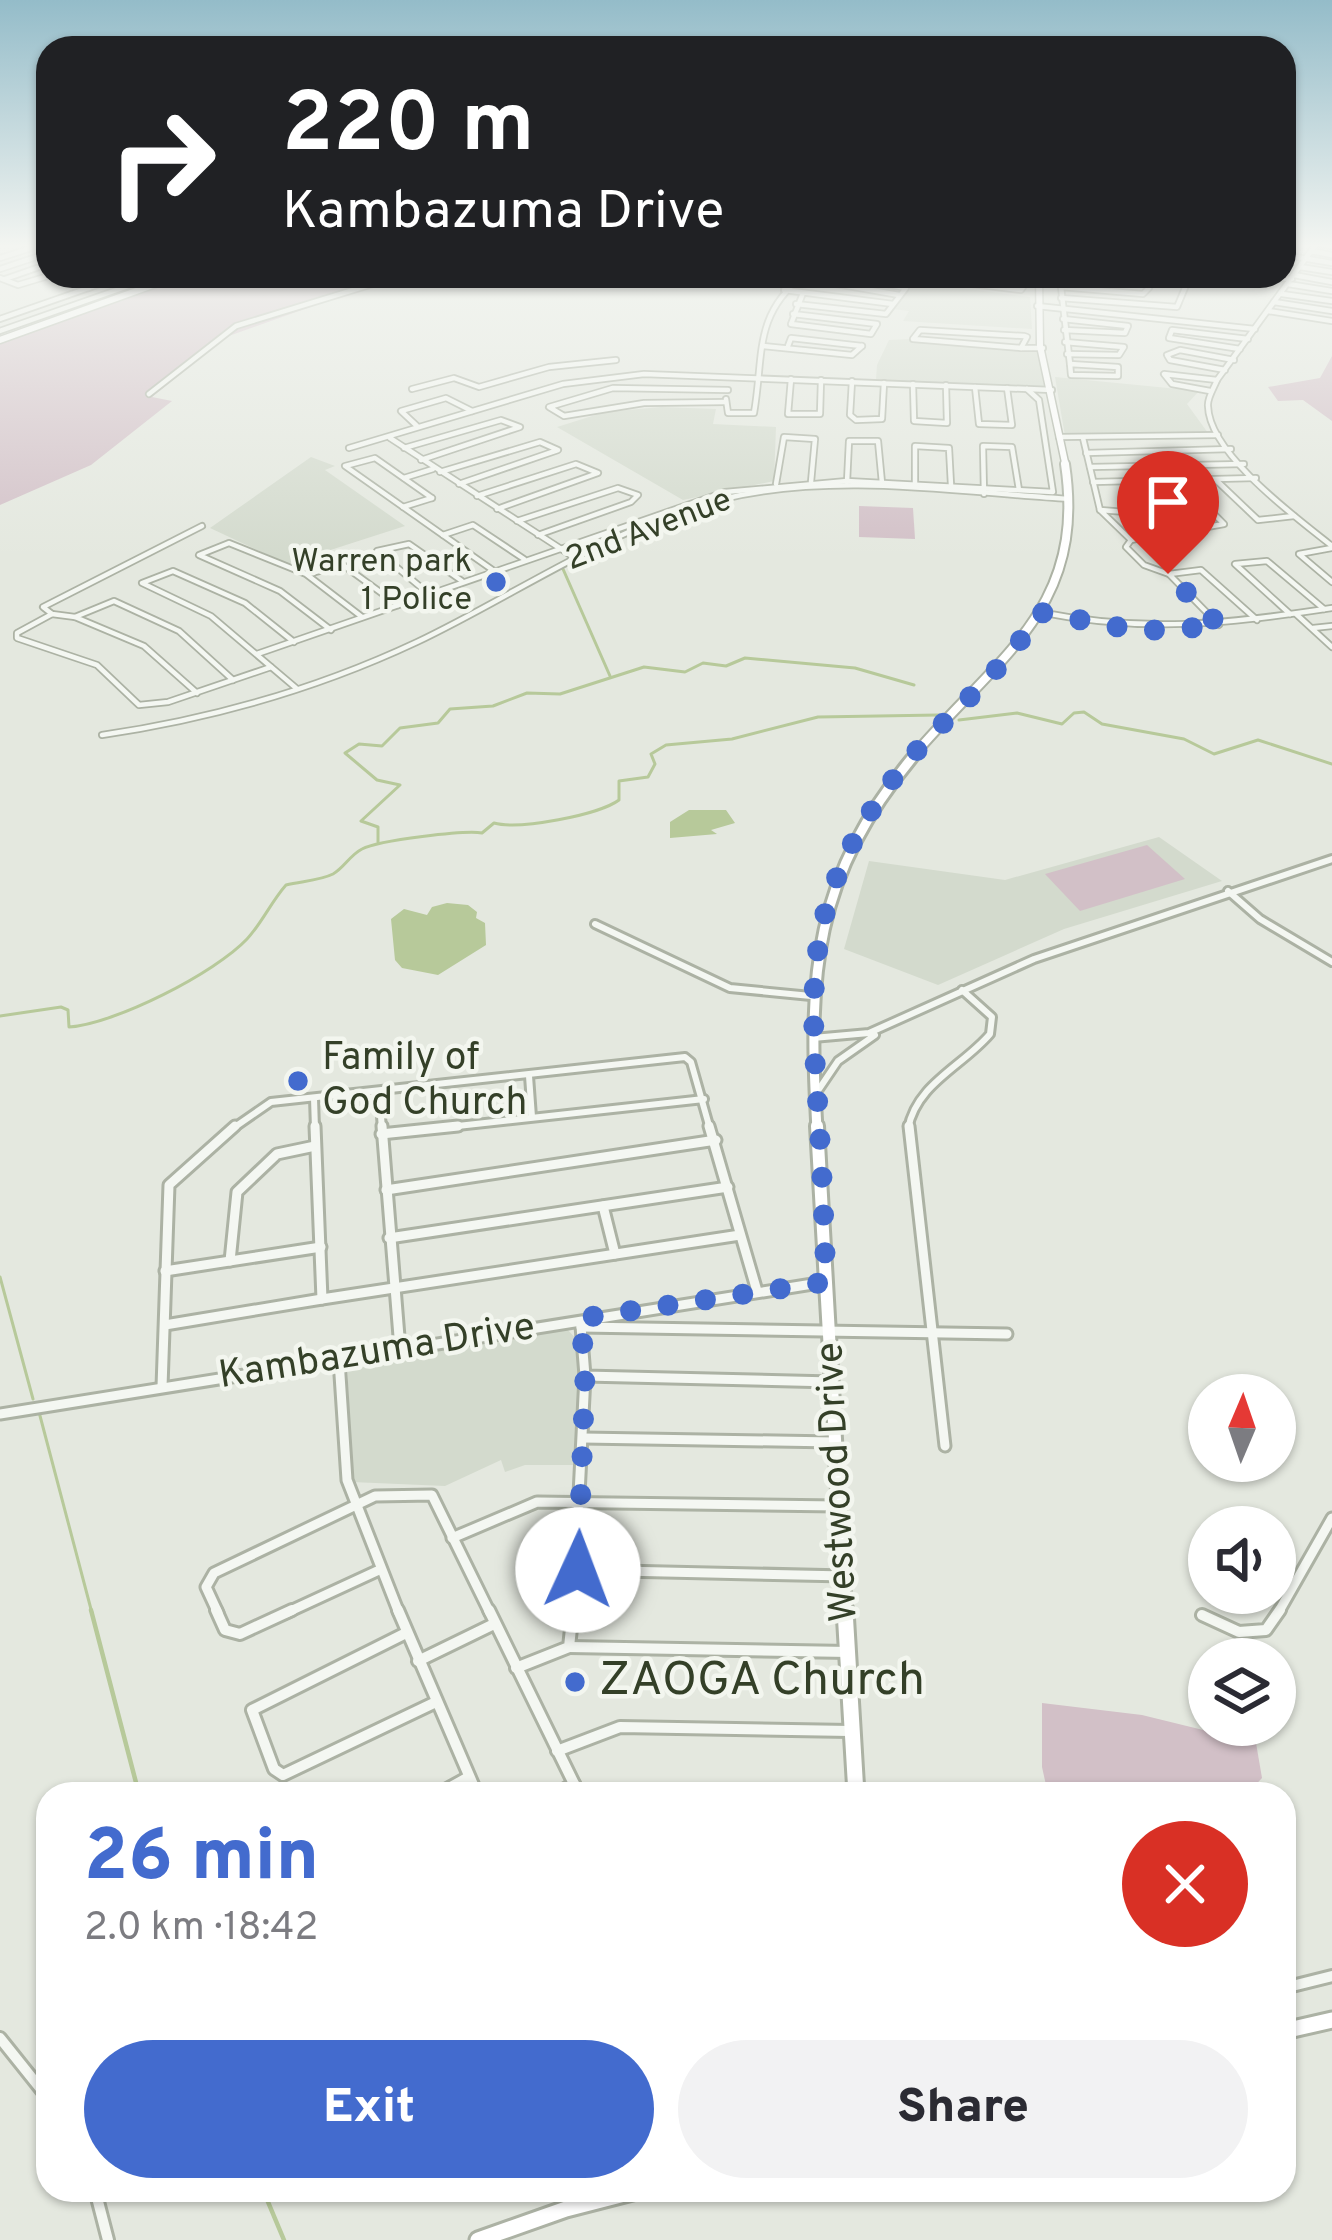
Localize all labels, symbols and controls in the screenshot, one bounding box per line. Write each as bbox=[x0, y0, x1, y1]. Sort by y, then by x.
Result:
text: 220 m bbox=[282, 75, 535, 181]
icon: right bbox=[84, 84, 240, 240]
text: Kambazuma Drive bbox=[282, 179, 724, 248]
pin bbox=[1117, 451, 1219, 574]
icon: arrive bbox=[1135, 469, 1201, 535]
street label: 2nd Avenue bbox=[560, 480, 738, 582]
place label: Warren park 1 Police bbox=[291, 542, 472, 622]
marker: Warren park 1 Police bbox=[483, 569, 509, 595]
place label: Family of God Church bbox=[322, 1035, 527, 1129]
marker: Family of God Church bbox=[285, 1068, 311, 1094]
street label: Kambazuma Drive bbox=[215, 1304, 539, 1402]
street label: Westwood Drive bbox=[807, 1341, 871, 1623]
north arrow bbox=[1188, 1374, 1296, 1482]
map controls bbox=[1188, 1374, 1296, 1746]
button: sound bbox=[1188, 1506, 1296, 1614]
position arrow bbox=[515, 1507, 641, 1633]
button: layers bbox=[1188, 1638, 1296, 1746]
place label: ZAOGA Church bbox=[599, 1652, 925, 1712]
marker: ZAOGA Church bbox=[562, 1669, 588, 1695]
text: 26 min bbox=[84, 1814, 319, 1906]
button: close bbox=[1122, 1821, 1248, 1947]
text: 2.0 km · 18:42 bbox=[84, 1905, 318, 1954]
button: Exit bbox=[84, 2040, 654, 2178]
button: Share bbox=[678, 2040, 1248, 2178]

